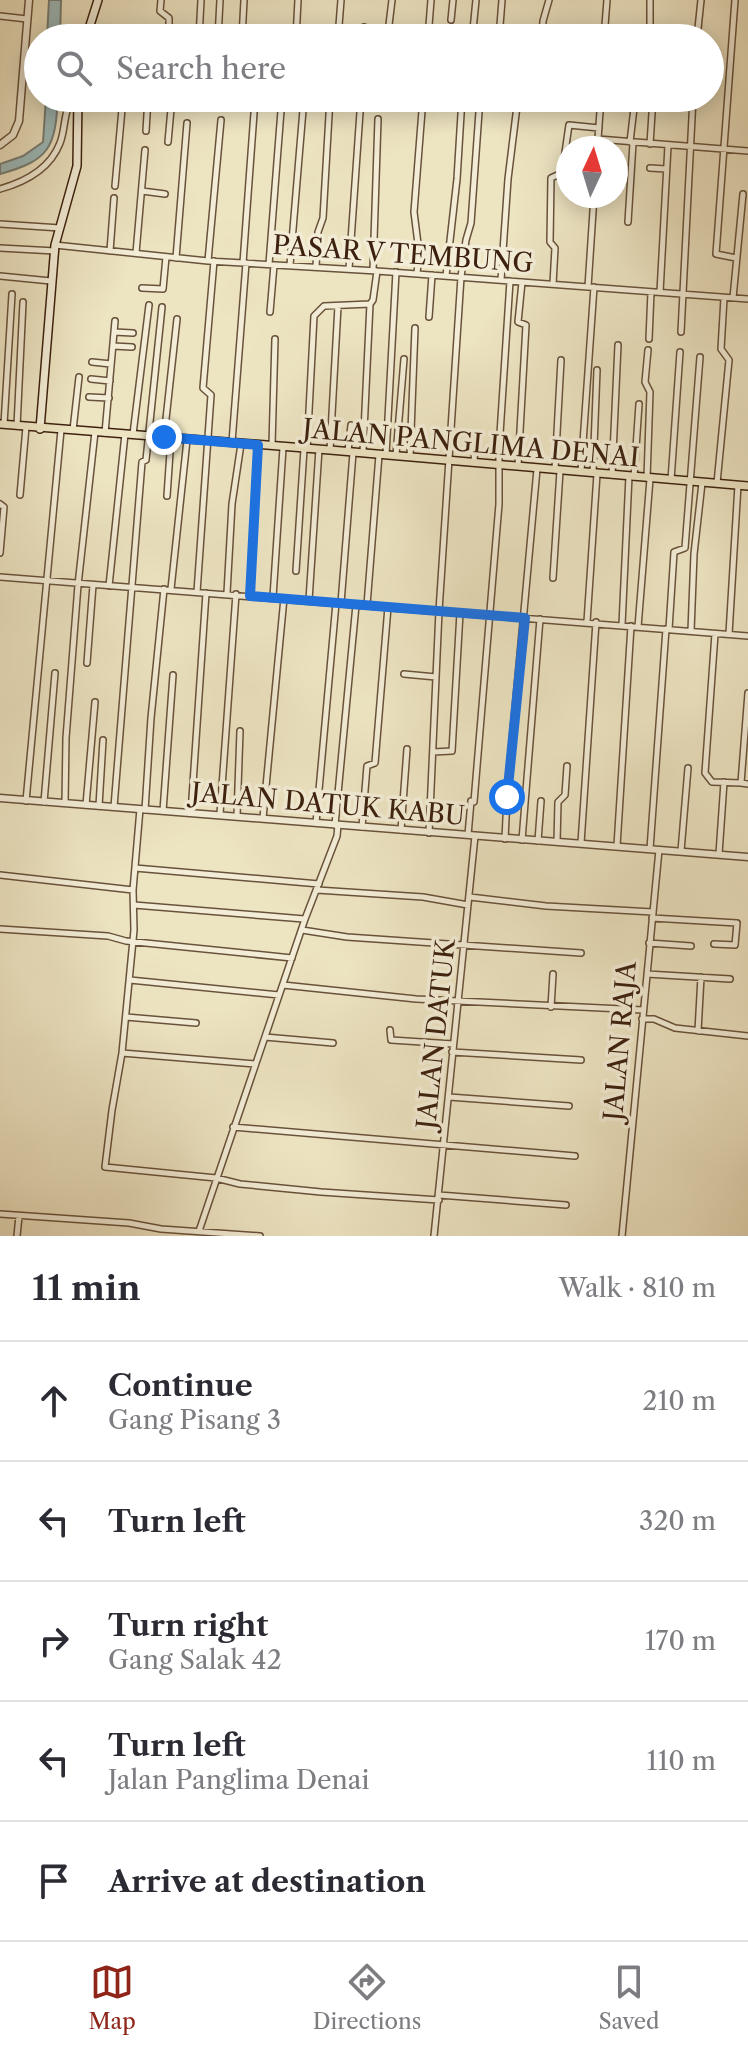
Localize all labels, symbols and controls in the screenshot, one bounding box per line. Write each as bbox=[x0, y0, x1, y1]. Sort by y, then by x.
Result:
search box bbox=[24, 24, 724, 112]
icon: search bbox=[52, 46, 96, 90]
text: Search here bbox=[116, 50, 286, 87]
north arrow bbox=[556, 136, 628, 208]
street label: PASAR V TEMBUNG bbox=[272, 229, 534, 279]
street label: JALAN PANGLIMA DENAI bbox=[297, 412, 641, 474]
route end bbox=[146, 419, 182, 455]
street label: JALAN DATUK KABU bbox=[186, 776, 466, 832]
route start bbox=[489, 779, 525, 815]
street label: JALAN DATUK bbox=[410, 937, 462, 1134]
street label: JALAN RAJA bbox=[597, 959, 643, 1126]
text: 11 min bbox=[32, 1267, 140, 1309]
text: Walk · 810 m bbox=[559, 1272, 716, 1304]
text: Continue bbox=[108, 1367, 253, 1404]
icon: ahead bbox=[32, 1379, 76, 1423]
text: 210 m bbox=[643, 1385, 716, 1417]
text: Gang Pisang 3 bbox=[108, 1404, 281, 1436]
icon: left bbox=[32, 1499, 76, 1543]
text: Turn left bbox=[108, 1503, 245, 1540]
text: 320 m bbox=[639, 1505, 716, 1537]
text: Turn right bbox=[108, 1607, 268, 1644]
icon: right bbox=[32, 1619, 76, 1663]
text: 170 m bbox=[645, 1625, 716, 1657]
text: Gang Salak 42 bbox=[108, 1644, 282, 1676]
text: Turn left bbox=[108, 1727, 245, 1764]
icon: left bbox=[32, 1739, 76, 1783]
text: 110 m bbox=[647, 1745, 716, 1777]
text: Jalan Panglima Denai bbox=[108, 1764, 369, 1796]
icon: arrive bbox=[32, 1859, 76, 1903]
text: Arrive at destination bbox=[108, 1863, 426, 1900]
tab: Map bbox=[88, 1960, 136, 2035]
tab: Directions bbox=[313, 1960, 421, 2035]
tab: Saved bbox=[598, 1960, 659, 2035]

